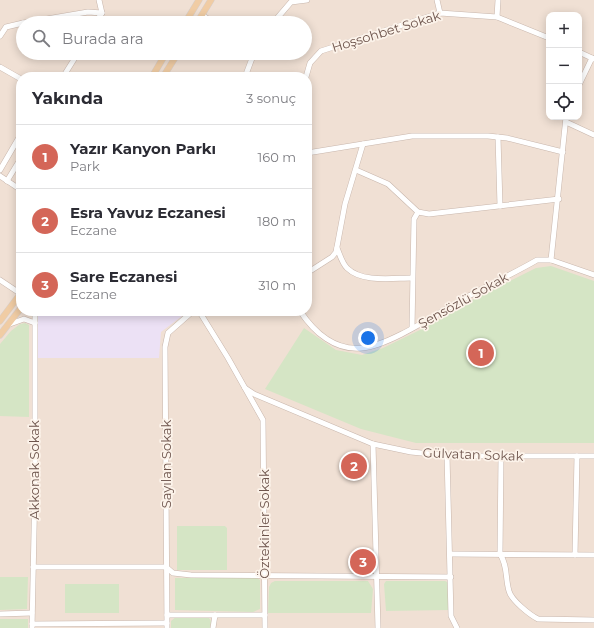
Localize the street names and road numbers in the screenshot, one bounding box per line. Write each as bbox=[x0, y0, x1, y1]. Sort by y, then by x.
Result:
street label: Hoşsohbet Sokak bbox=[330, 7, 443, 55]
street label: Şensözlü Sokak bbox=[415, 269, 511, 331]
street label: Akkonak Sokak bbox=[26, 420, 42, 520]
street label: Sayılan Sokak bbox=[158, 420, 174, 508]
street label: Gülvatan Sokak bbox=[422, 444, 524, 464]
street label: Öztekinler Sokak bbox=[256, 469, 272, 579]

